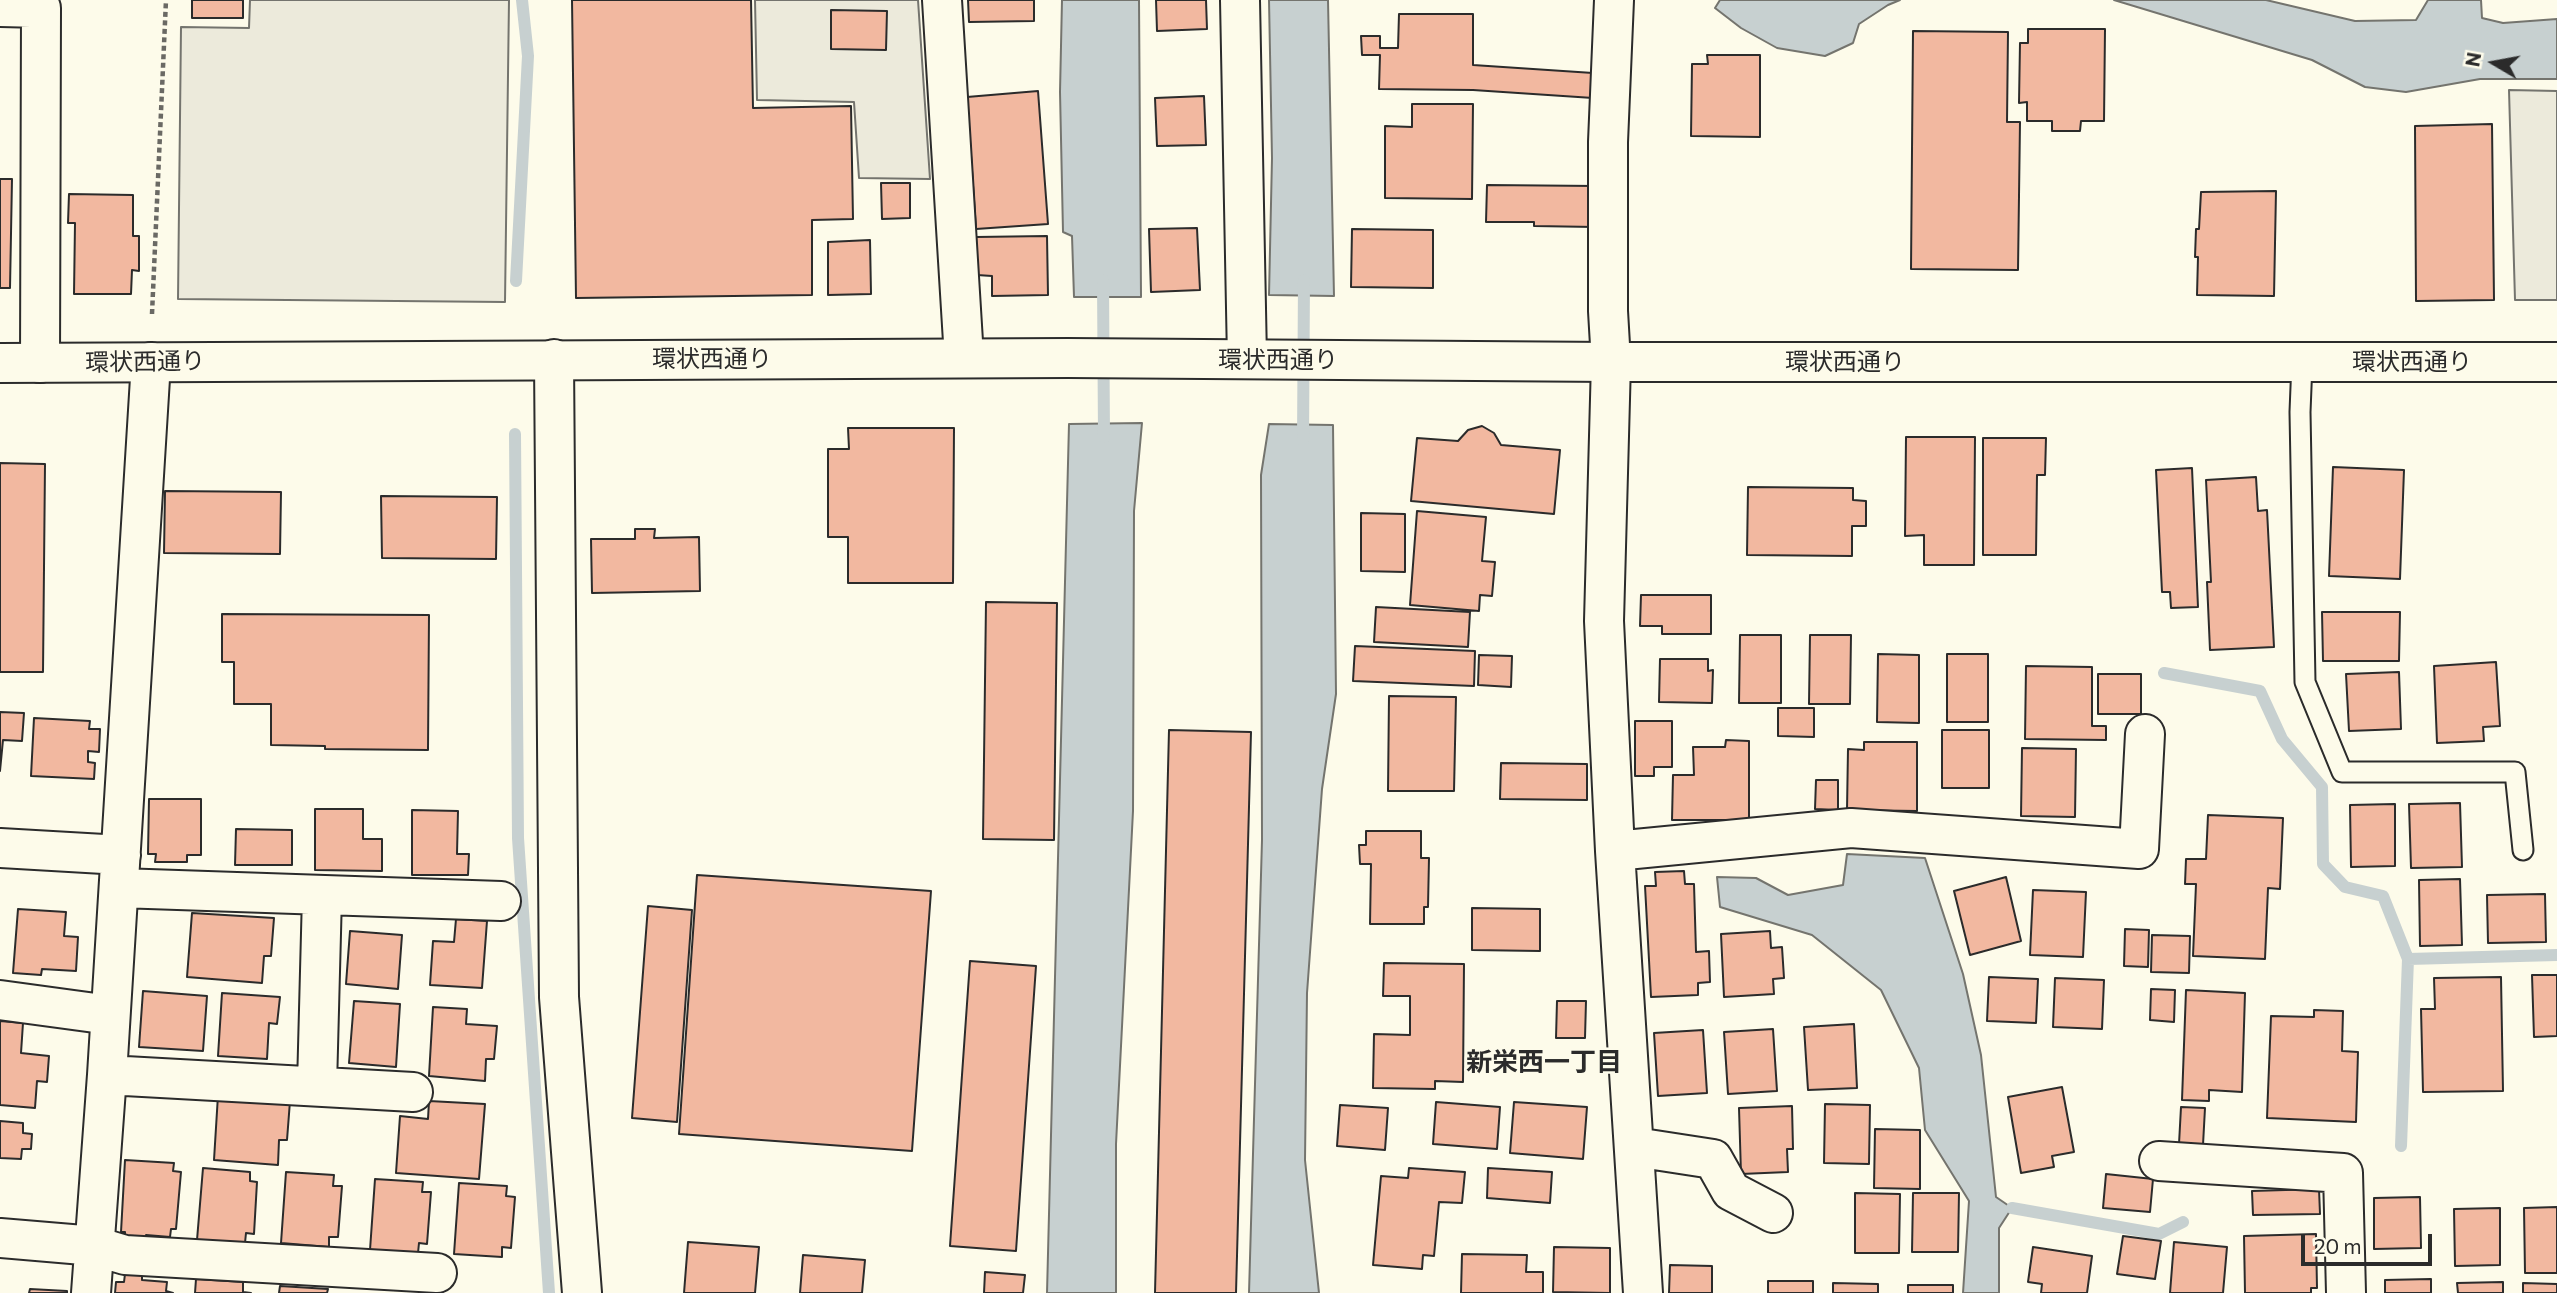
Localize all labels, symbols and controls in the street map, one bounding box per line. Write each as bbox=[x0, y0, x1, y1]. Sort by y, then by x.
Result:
north arrow bbox=[2459, 28, 2529, 98]
text: N bbox=[2460, 50, 2485, 68]
street label: 環状西通り bbox=[652, 345, 772, 373]
street label: 環状西通り bbox=[1218, 346, 1338, 374]
street label: 環状西通り bbox=[85, 347, 205, 377]
street label: 環状西通り bbox=[1785, 348, 1905, 376]
street label: 環状西通り bbox=[2352, 348, 2472, 376]
district label: 新栄西一丁目 bbox=[1466, 1046, 1622, 1078]
scale bar bbox=[2305, 1220, 2436, 1264]
text: 20 m bbox=[2314, 1233, 2362, 1258]

